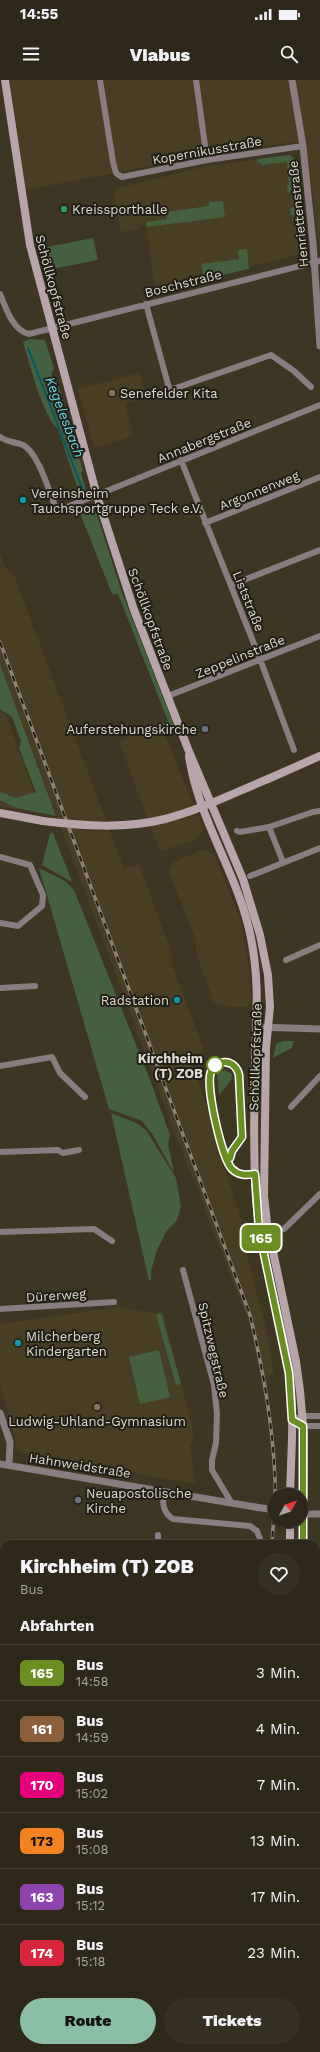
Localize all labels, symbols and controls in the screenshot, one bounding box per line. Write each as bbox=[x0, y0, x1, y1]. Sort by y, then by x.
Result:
text: 14:55 bbox=[20, 5, 58, 23]
icon: menu bbox=[20, 43, 42, 65]
icon: search bbox=[278, 43, 300, 65]
text: Viabus bbox=[130, 44, 190, 65]
street label: Kopernikusstraße bbox=[151, 133, 263, 167]
street label: Henriettenstraße bbox=[285, 160, 312, 268]
place label: Kreissporthalle bbox=[72, 202, 167, 217]
marker: Kreissporthalle bbox=[59, 204, 69, 214]
street label: Schöllkopfstraße bbox=[32, 233, 75, 341]
street label: Boschstraße bbox=[143, 267, 223, 300]
water label: Kegelesbach bbox=[42, 374, 88, 460]
place label: Senefelder Kita bbox=[120, 386, 218, 401]
marker: Senefelder Kita bbox=[107, 388, 117, 398]
street label: Annabergstraße bbox=[155, 415, 253, 466]
street label: Argonnenweg bbox=[217, 468, 301, 513]
place label: Vereinsheim Tauchsportgruppe Teck e.V. bbox=[31, 486, 202, 516]
marker: Vereinsheim Tauchsportgruppe Teck e.V. bbox=[18, 495, 28, 505]
street label: Schöllkopfstraße bbox=[125, 566, 176, 672]
street label: Liststraße bbox=[230, 569, 267, 634]
street label: Zeppelinstraße bbox=[193, 632, 287, 681]
place label: Auferstehungskirche bbox=[67, 722, 197, 737]
marker: Auferstehungskirche bbox=[200, 724, 210, 734]
place label: Radstation bbox=[101, 993, 169, 1008]
marker: Radstation bbox=[172, 995, 182, 1005]
street label: Schöllkopfstraße bbox=[246, 1003, 265, 1111]
place label: Kirchheim (T) ZOB bbox=[138, 1051, 203, 1081]
marker: Kirchheim (T) ZOB bbox=[206, 1056, 224, 1074]
line badge: 165 bbox=[238, 1225, 284, 1251]
text: 165 bbox=[250, 1230, 272, 1246]
street label: Dürerweg bbox=[25, 1286, 87, 1305]
street label: Spitzwegstraße bbox=[195, 1301, 232, 1399]
place label: Milcherberg Kindergarten bbox=[26, 1329, 107, 1359]
marker: Milcherberg Kindergarten bbox=[13, 1338, 23, 1348]
marker: Ludwig-Uhland-Gymnasium bbox=[92, 1402, 102, 1412]
place label: Ludwig-Uhland-Gymnasium bbox=[8, 1414, 186, 1429]
street label: Hahnweidstraße bbox=[28, 1450, 132, 1481]
place label: Neuapostolische Kirche bbox=[86, 1486, 191, 1516]
north arrow bbox=[268, 1488, 308, 1528]
map controls bbox=[268, 1488, 308, 1528]
marker: Neuapostolische Kirche bbox=[73, 1495, 83, 1505]
button: heart bbox=[258, 1553, 300, 1595]
text: Kirchheim (T) ZOB bbox=[20, 1555, 194, 1578]
text: Bus bbox=[20, 1582, 43, 1597]
text: Abfahrten bbox=[20, 1617, 94, 1635]
text: Bus bbox=[76, 1656, 104, 1674]
text: 3 Min. bbox=[256, 1664, 300, 1682]
text: 165 bbox=[31, 1665, 53, 1681]
text: 14:58 bbox=[76, 1674, 108, 1689]
text: Bus bbox=[76, 1712, 104, 1730]
text: 4 Min. bbox=[256, 1720, 300, 1738]
text: 161 bbox=[32, 1721, 52, 1737]
text: 14:59 bbox=[76, 1730, 108, 1745]
text: Bus bbox=[76, 1768, 104, 1786]
text: 7 Min. bbox=[257, 1776, 300, 1794]
text: 170 bbox=[30, 1777, 54, 1793]
text: 15:02 bbox=[76, 1786, 108, 1801]
text: Bus bbox=[76, 1824, 104, 1842]
text: 13 Min. bbox=[250, 1832, 300, 1850]
text: 173 bbox=[31, 1833, 53, 1849]
text: 15:08 bbox=[76, 1842, 109, 1857]
text: Bus bbox=[76, 1880, 104, 1898]
text: 17 Min. bbox=[251, 1888, 300, 1906]
text: 163 bbox=[31, 1889, 53, 1905]
text: 15:12 bbox=[76, 1898, 105, 1913]
text: Bus bbox=[76, 1936, 104, 1954]
text: 23 Min. bbox=[247, 1944, 300, 1962]
text: 174 bbox=[31, 1945, 53, 1961]
text: 15:18 bbox=[76, 1954, 106, 1969]
button: Route bbox=[20, 1998, 156, 2044]
button: Tickets bbox=[164, 1998, 300, 2044]

